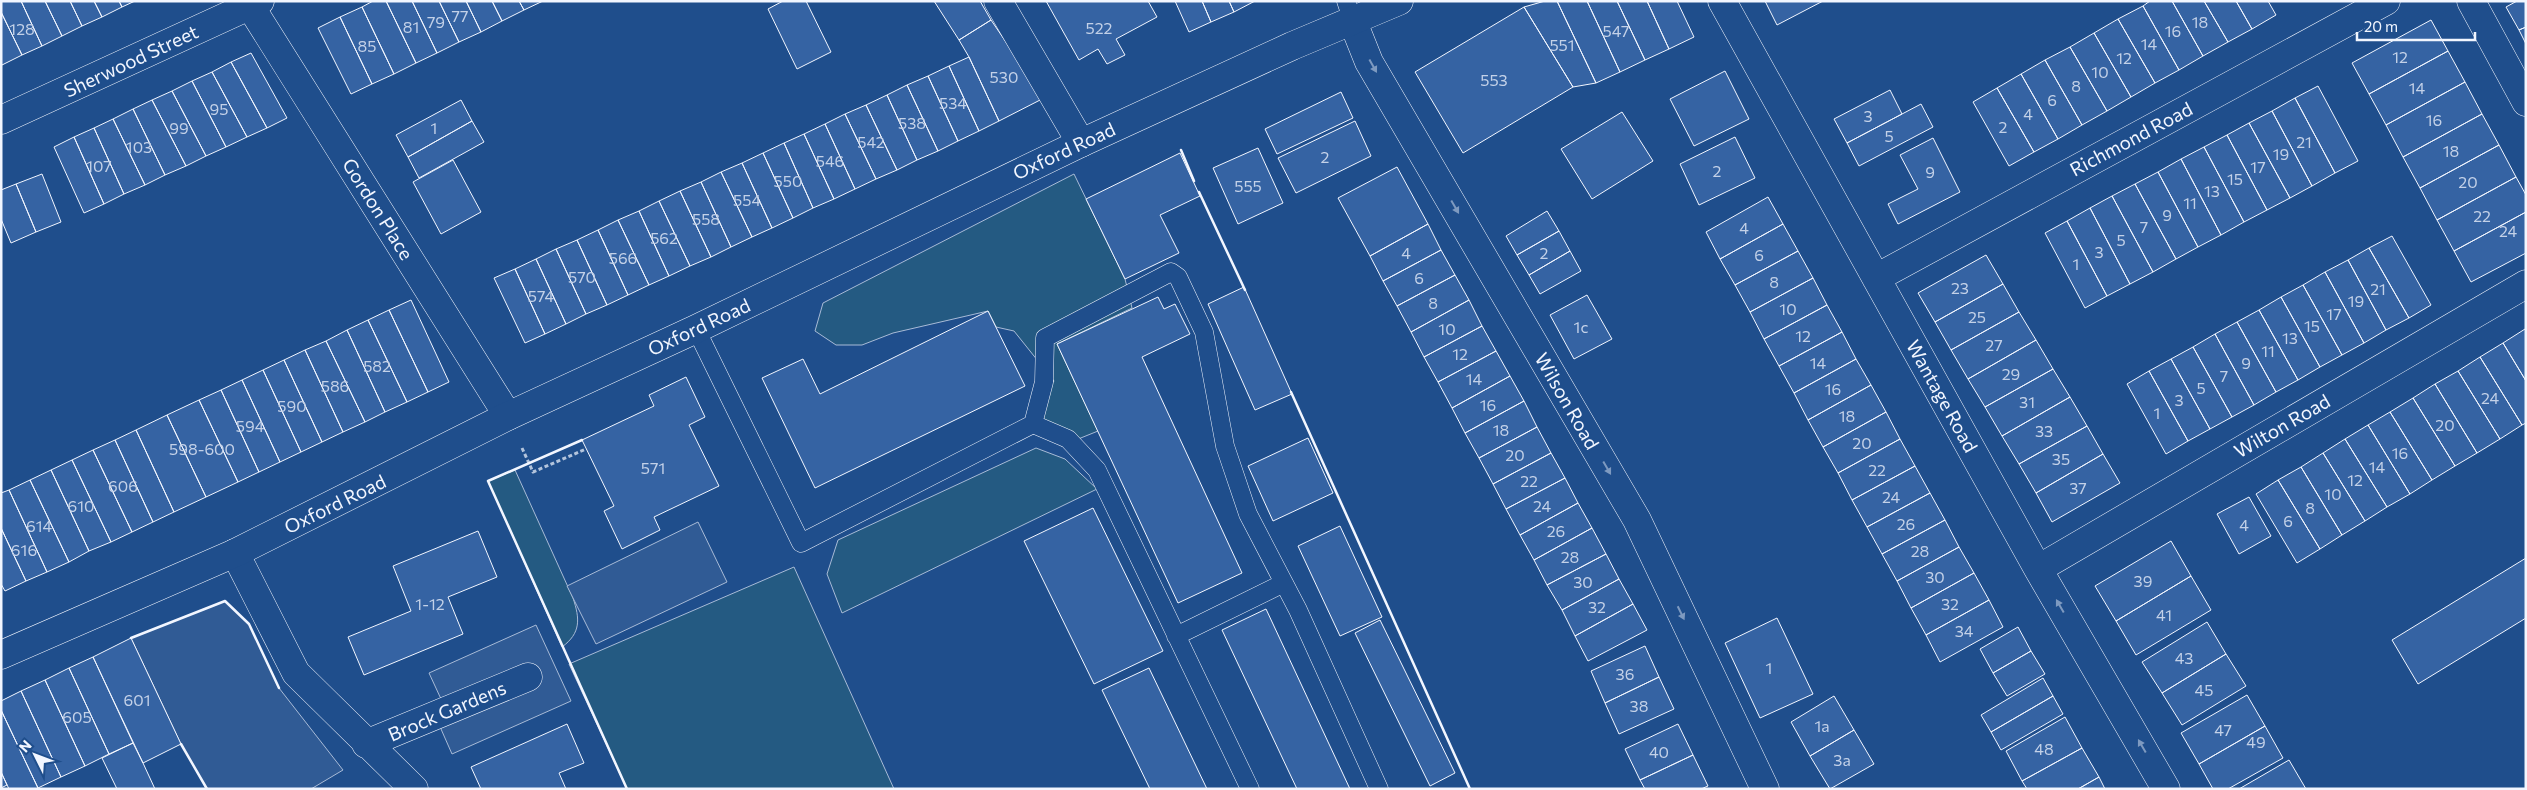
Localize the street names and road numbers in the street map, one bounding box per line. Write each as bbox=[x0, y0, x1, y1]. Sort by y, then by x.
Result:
street label: Sherwood Street bbox=[60, 19, 202, 102]
street label: Richmond Road bbox=[2065, 97, 2196, 181]
street label: Oxford Road bbox=[1009, 117, 1119, 184]
street label: Gordon Place bbox=[338, 154, 419, 264]
street label: Oxford Road bbox=[644, 293, 754, 360]
street label: Wantage Road bbox=[1902, 335, 1983, 456]
street label: Wilson Road bbox=[1530, 348, 1604, 453]
street label: Wilton Road bbox=[2230, 389, 2334, 462]
street label: Oxford Road bbox=[280, 469, 389, 538]
street label: Brock Gardens bbox=[384, 675, 509, 746]

